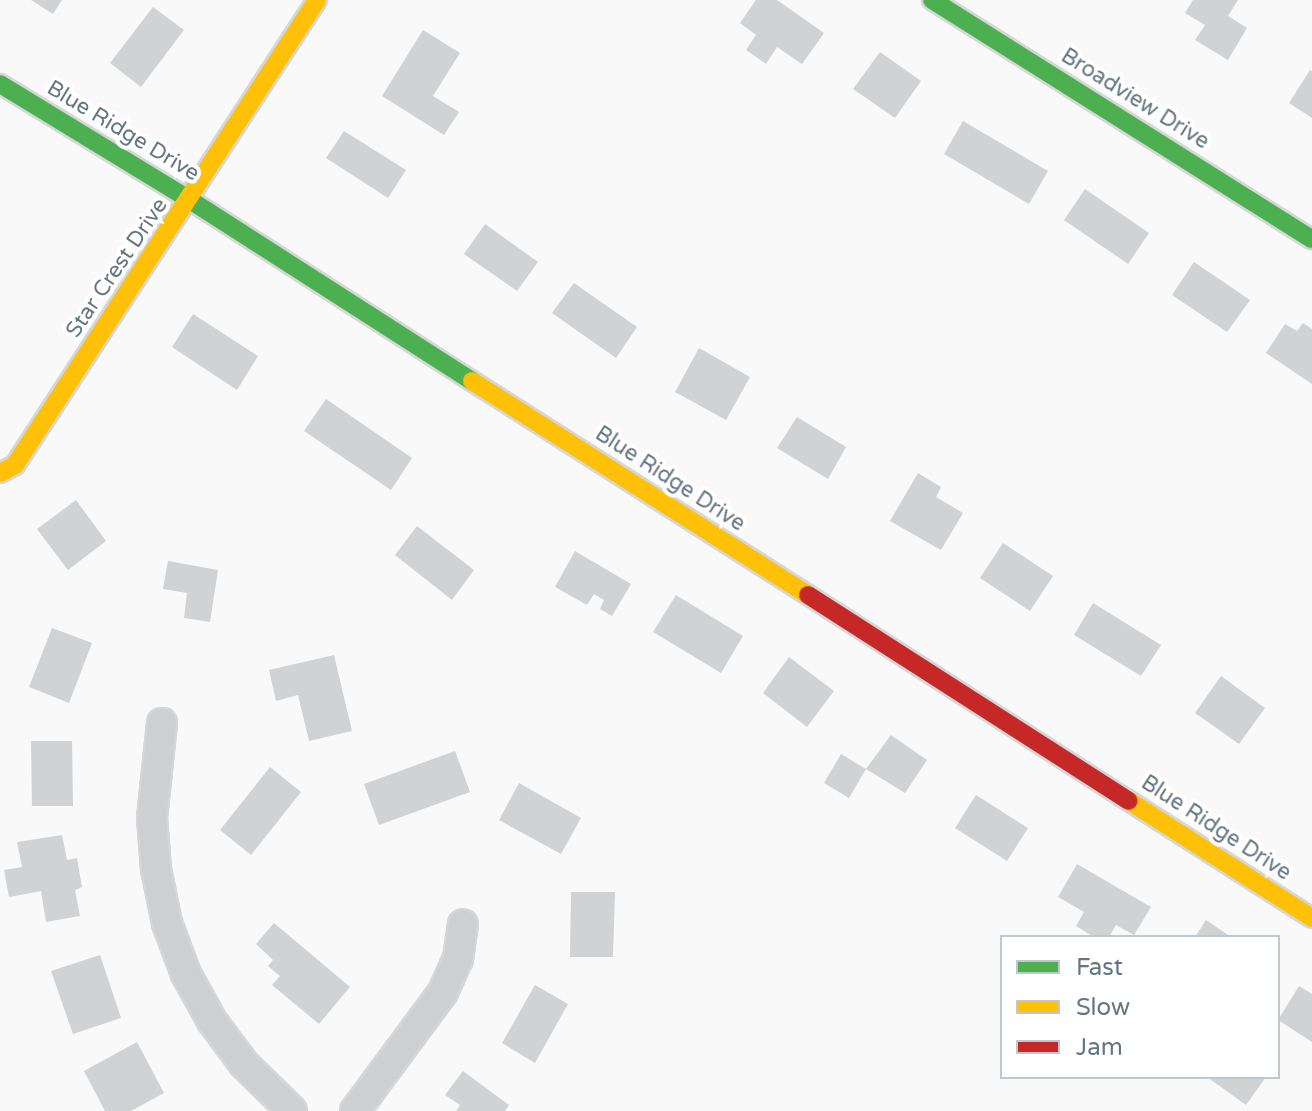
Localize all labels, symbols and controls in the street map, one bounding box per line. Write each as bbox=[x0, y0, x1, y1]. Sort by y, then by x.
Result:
street label: Broadview Drive bbox=[1056, 43, 1214, 155]
street label: Blue Ridge Drive bbox=[42, 75, 204, 187]
street label: Star Crest Drive bbox=[61, 193, 173, 343]
street label: Blue Ridge Drive bbox=[590, 421, 750, 537]
street label: Blue Ridge Drive bbox=[1136, 770, 1296, 886]
legend bbox=[1000, 935, 1280, 1079]
text: Fast bbox=[1076, 953, 1123, 982]
text: Slow bbox=[1076, 993, 1130, 1022]
text: Jam bbox=[1076, 1033, 1123, 1062]

